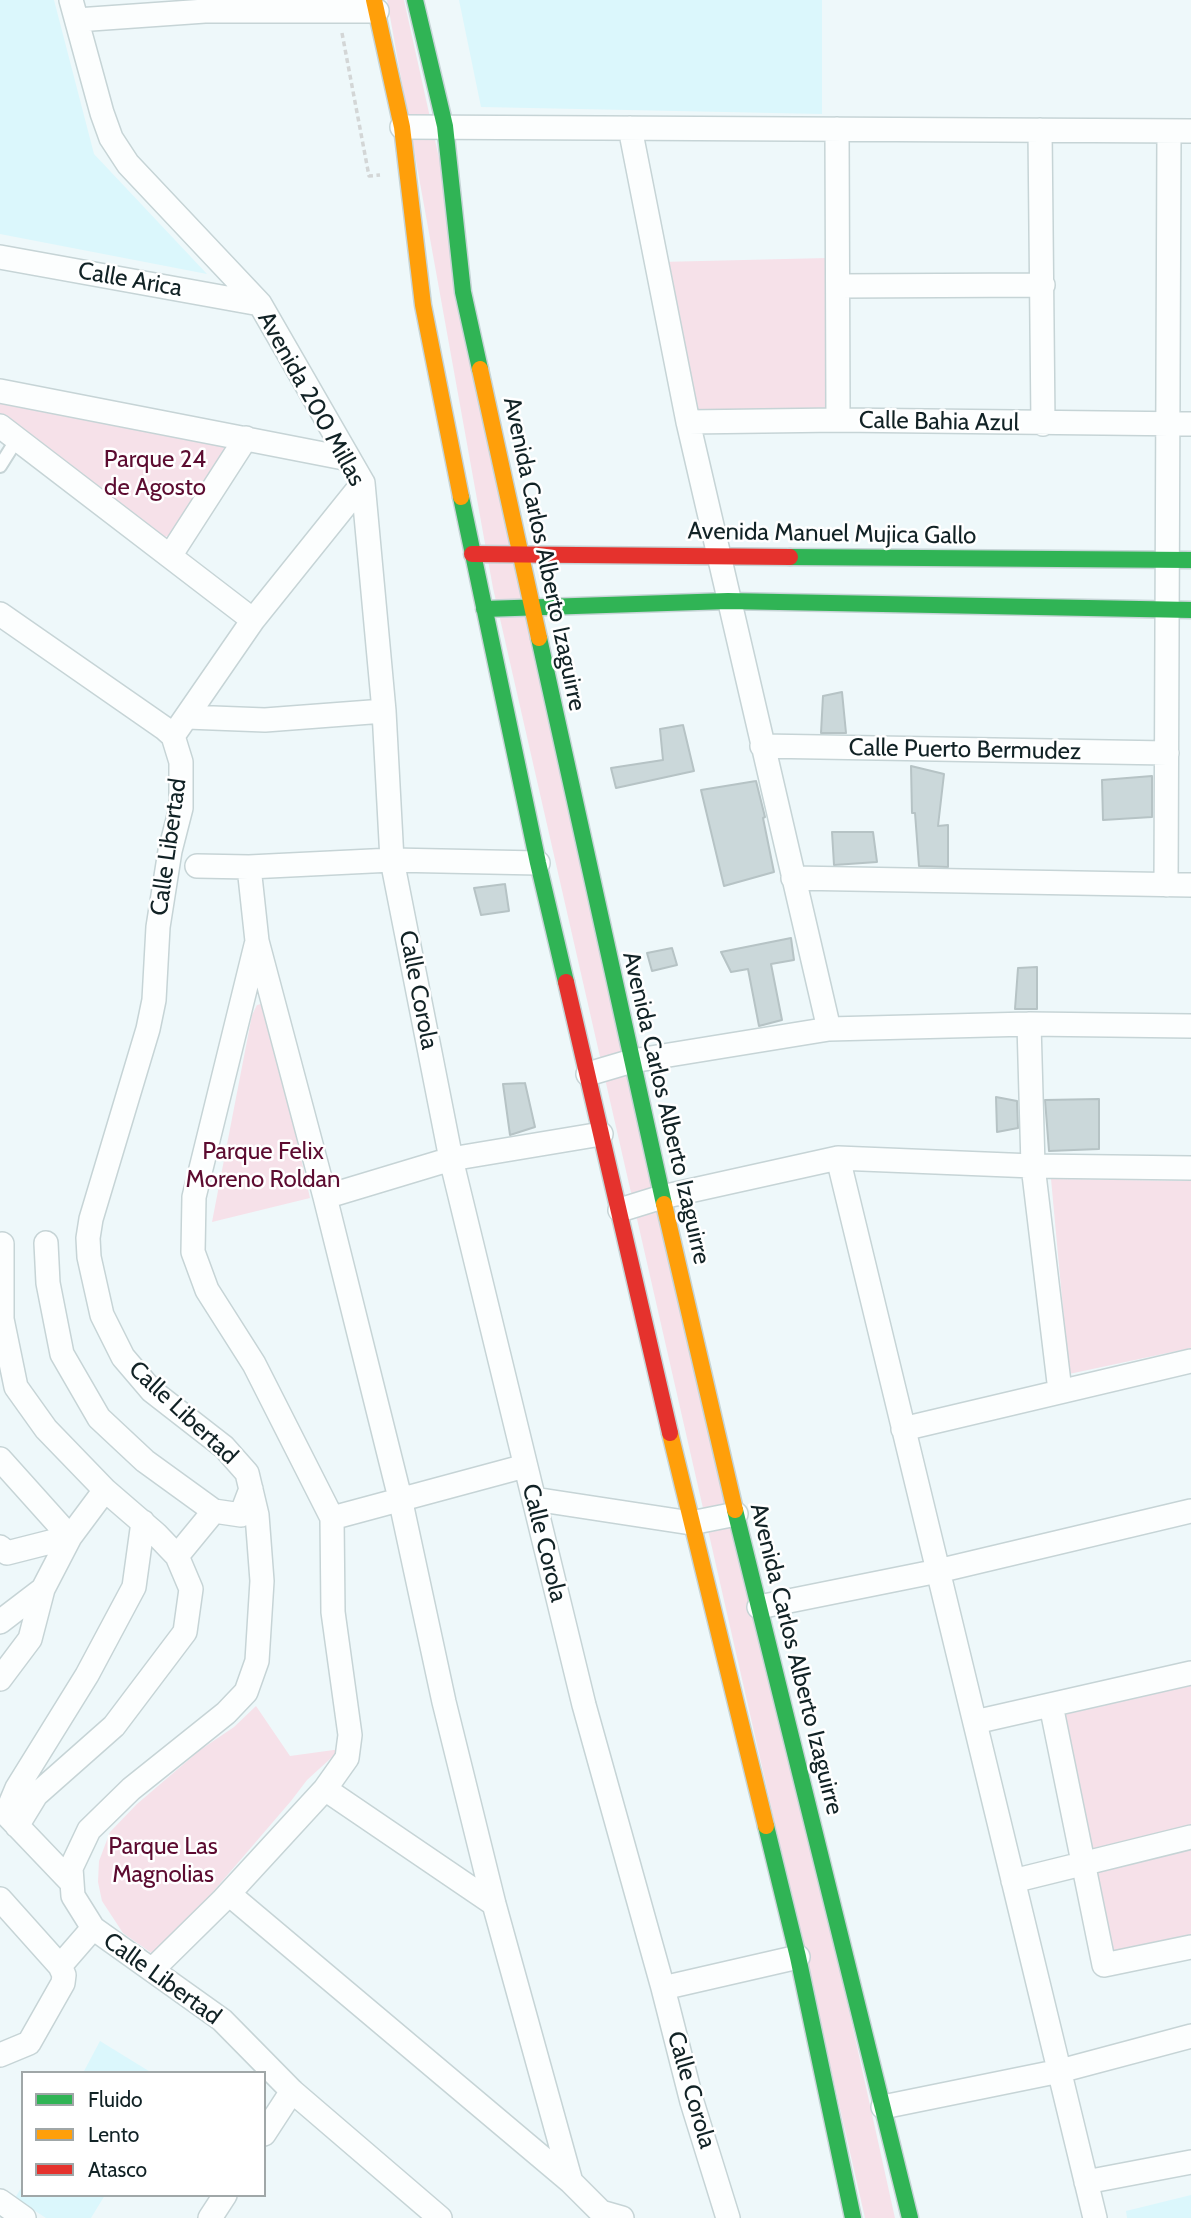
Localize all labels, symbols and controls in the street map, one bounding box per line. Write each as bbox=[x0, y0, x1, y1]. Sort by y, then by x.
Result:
street label: Calle Arica bbox=[76, 257, 184, 303]
street label: Avenida 200 Millas bbox=[251, 307, 371, 491]
street label: Avenida Carlos Alberto Izaguirre bbox=[497, 394, 591, 714]
street label: Calle Bahia Azul bbox=[859, 406, 1019, 438]
park label: Parque 24 de Agosto bbox=[104, 446, 206, 502]
street label: Avenida Manuel Mujica Gallo bbox=[687, 517, 977, 551]
street label: Calle Puerto Bermudez bbox=[848, 734, 1082, 766]
street label: Calle Libertad bbox=[145, 776, 193, 918]
street label: Calle Corola bbox=[392, 928, 444, 1052]
street label: Avenida Carlos Alberto Izaguirre bbox=[616, 949, 716, 1267]
park label: Parque Felix Moreno Roldan bbox=[186, 1138, 340, 1194]
street label: Calle Libertad bbox=[123, 1355, 243, 1471]
street label: Calle Corola bbox=[515, 1481, 573, 1605]
street label: Avenida Carlos Alberto Izaguirre bbox=[743, 1500, 849, 1818]
park label: Parque Las Magnolias bbox=[108, 1833, 218, 1889]
street label: Calle Libertad bbox=[98, 1927, 226, 2031]
street label: Calle Corola bbox=[661, 2028, 721, 2152]
legend bbox=[21, 2071, 266, 2197]
text: Fluido bbox=[88, 2087, 143, 2112]
text: Lento bbox=[88, 2122, 139, 2147]
text: Atasco bbox=[88, 2157, 147, 2182]

